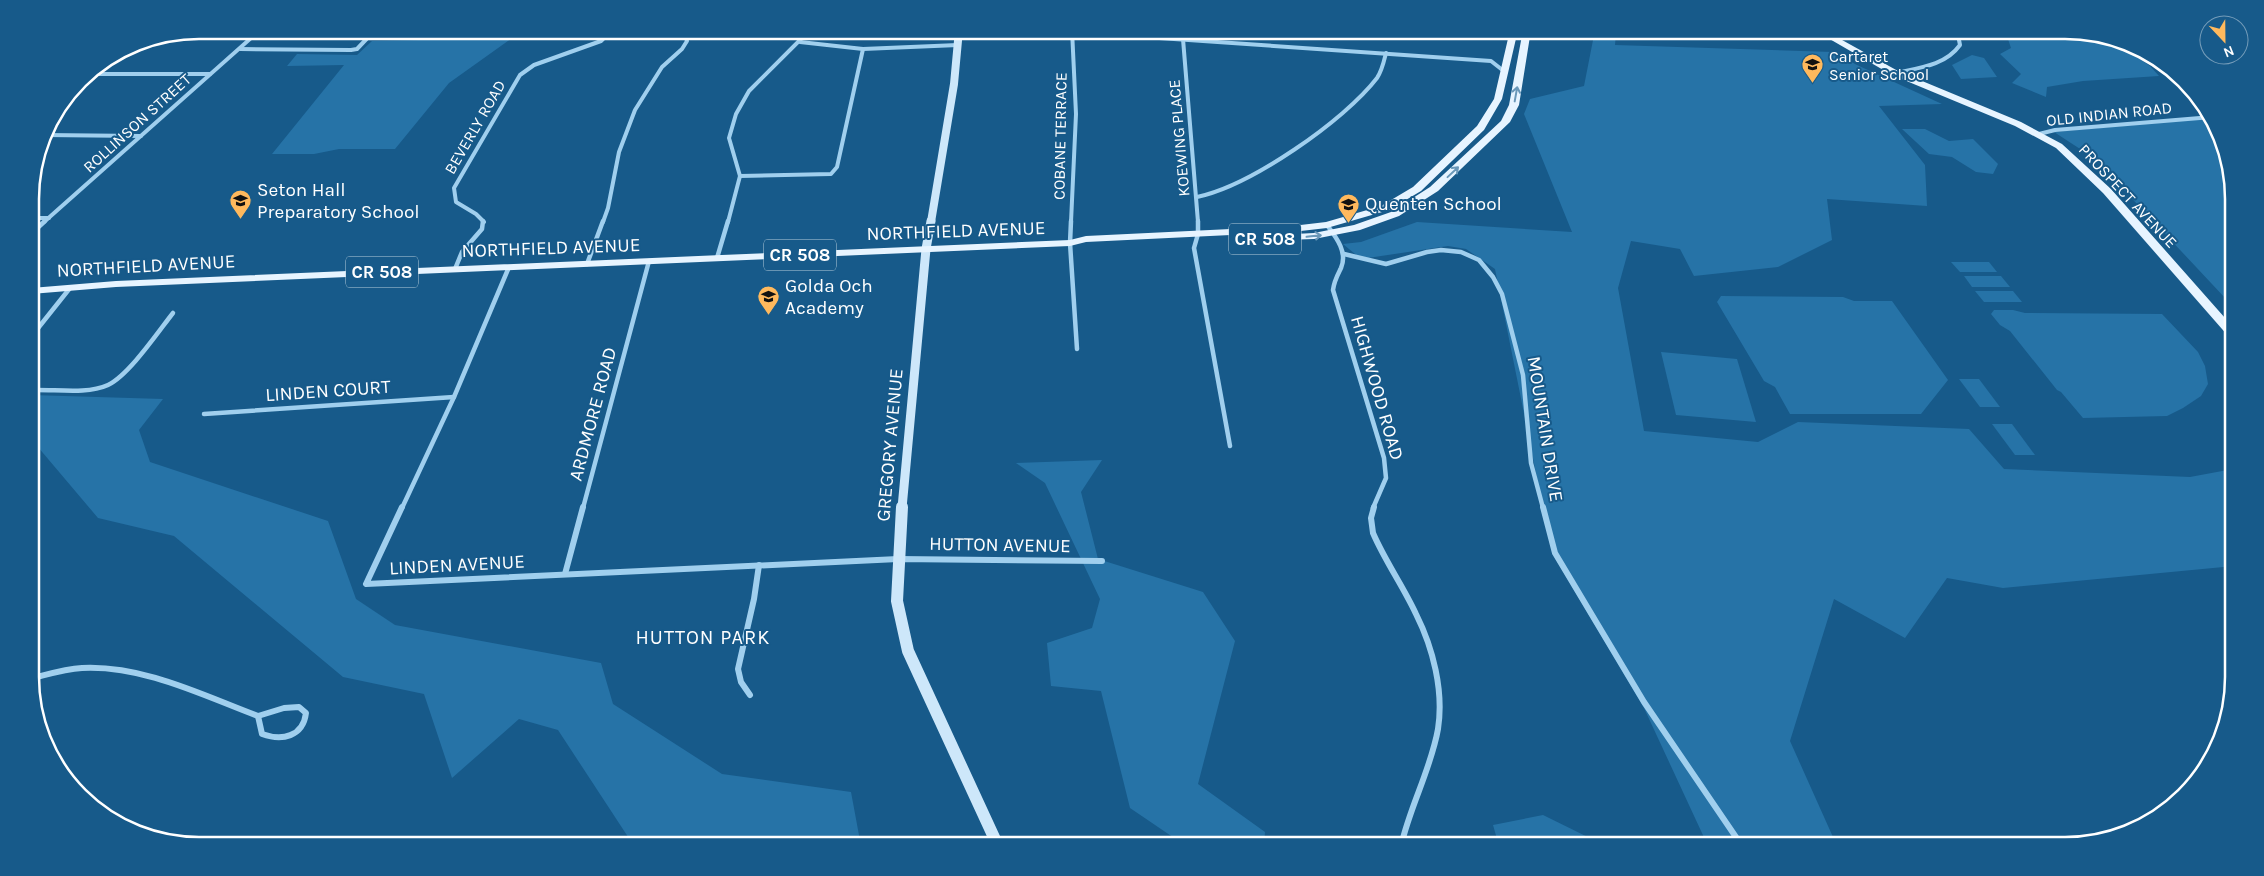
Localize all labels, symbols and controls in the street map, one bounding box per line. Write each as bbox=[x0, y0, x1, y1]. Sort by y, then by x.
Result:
north arrow bbox=[2199, 15, 2249, 65]
text: N bbox=[2221, 42, 2237, 61]
place label: Cartaret Senior School bbox=[1829, 47, 1929, 84]
school or university icon: Cartaret Senior School bbox=[1801, 53, 1825, 84]
street label: ROLLINSON STREET bbox=[79, 70, 195, 176]
street label: COBANE TERRACE bbox=[1049, 72, 1071, 200]
street label: BEVERLY ROAD bbox=[440, 77, 510, 177]
street label: KOEWING PLACE bbox=[1164, 79, 1194, 197]
one-way arrow bbox=[1511, 86, 1521, 102]
street label: OLD INDIAN ROAD bbox=[2045, 98, 2173, 130]
street label: PROSPECT AVENUE bbox=[2075, 140, 2181, 252]
one-way arrow bbox=[1446, 166, 1459, 178]
place label: Seton Hall Preparatory School bbox=[257, 179, 420, 223]
school or university icon: Seton Hall Preparatory School bbox=[229, 189, 253, 220]
school or university icon: Quenten School bbox=[1337, 192, 1361, 223]
place label: Quenten School bbox=[1365, 193, 1502, 215]
street label: NORTHFIELD AVENUE bbox=[866, 217, 1046, 245]
road number: CR 508 bbox=[1229, 223, 1301, 254]
one-way arrow bbox=[1306, 231, 1322, 241]
street label: NORTHFIELD AVENUE bbox=[461, 234, 641, 262]
road number: CR 508 bbox=[764, 240, 836, 270]
street label: NORTHFIELD AVENUE bbox=[56, 250, 236, 282]
road number: CR 508 bbox=[346, 256, 418, 288]
place label: Golda Och Academy bbox=[785, 275, 873, 319]
school or university icon: Golda Och Academy bbox=[757, 285, 781, 316]
street label: HIGHWOOD ROAD bbox=[1346, 313, 1408, 463]
street label: ARDMORE ROAD bbox=[565, 345, 621, 483]
street label: MOUNTAIN DRIVE bbox=[1523, 355, 1567, 503]
street label: GREGORY AVENUE bbox=[872, 368, 908, 522]
street label: LINDEN COURT bbox=[265, 376, 392, 406]
street label: HUTTON AVENUE bbox=[929, 533, 1071, 557]
street label: LINDEN AVENUE bbox=[389, 550, 525, 580]
district label: HUTTON PARK bbox=[636, 626, 770, 649]

